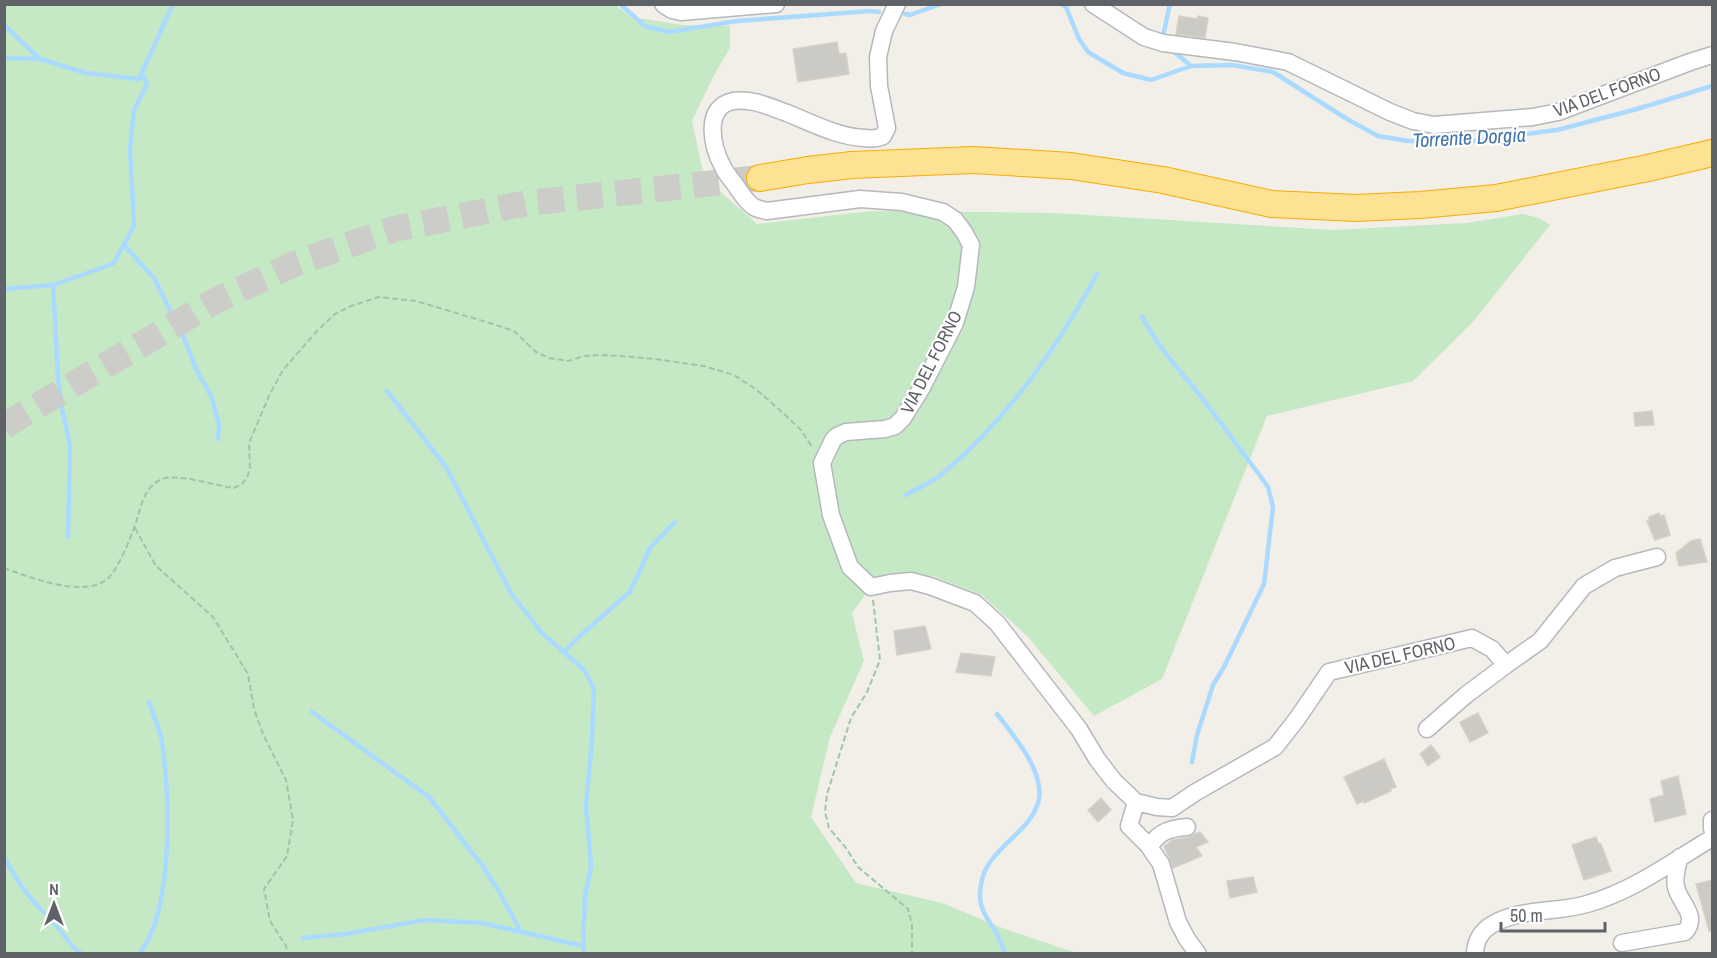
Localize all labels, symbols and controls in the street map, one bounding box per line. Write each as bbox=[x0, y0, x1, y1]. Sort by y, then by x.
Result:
street label: VIA DEL FORNO bbox=[1550, 61, 1664, 123]
water label: Torrente Dorgia bbox=[1412, 121, 1526, 153]
street label: VIA DEL FORNO bbox=[894, 306, 968, 418]
street label: VIA DEL FORNO bbox=[1342, 630, 1458, 680]
north arrow bbox=[24, 874, 84, 934]
text: N bbox=[49, 878, 59, 900]
scale bar bbox=[1501, 895, 1604, 933]
text: 50 m bbox=[1510, 903, 1543, 928]

